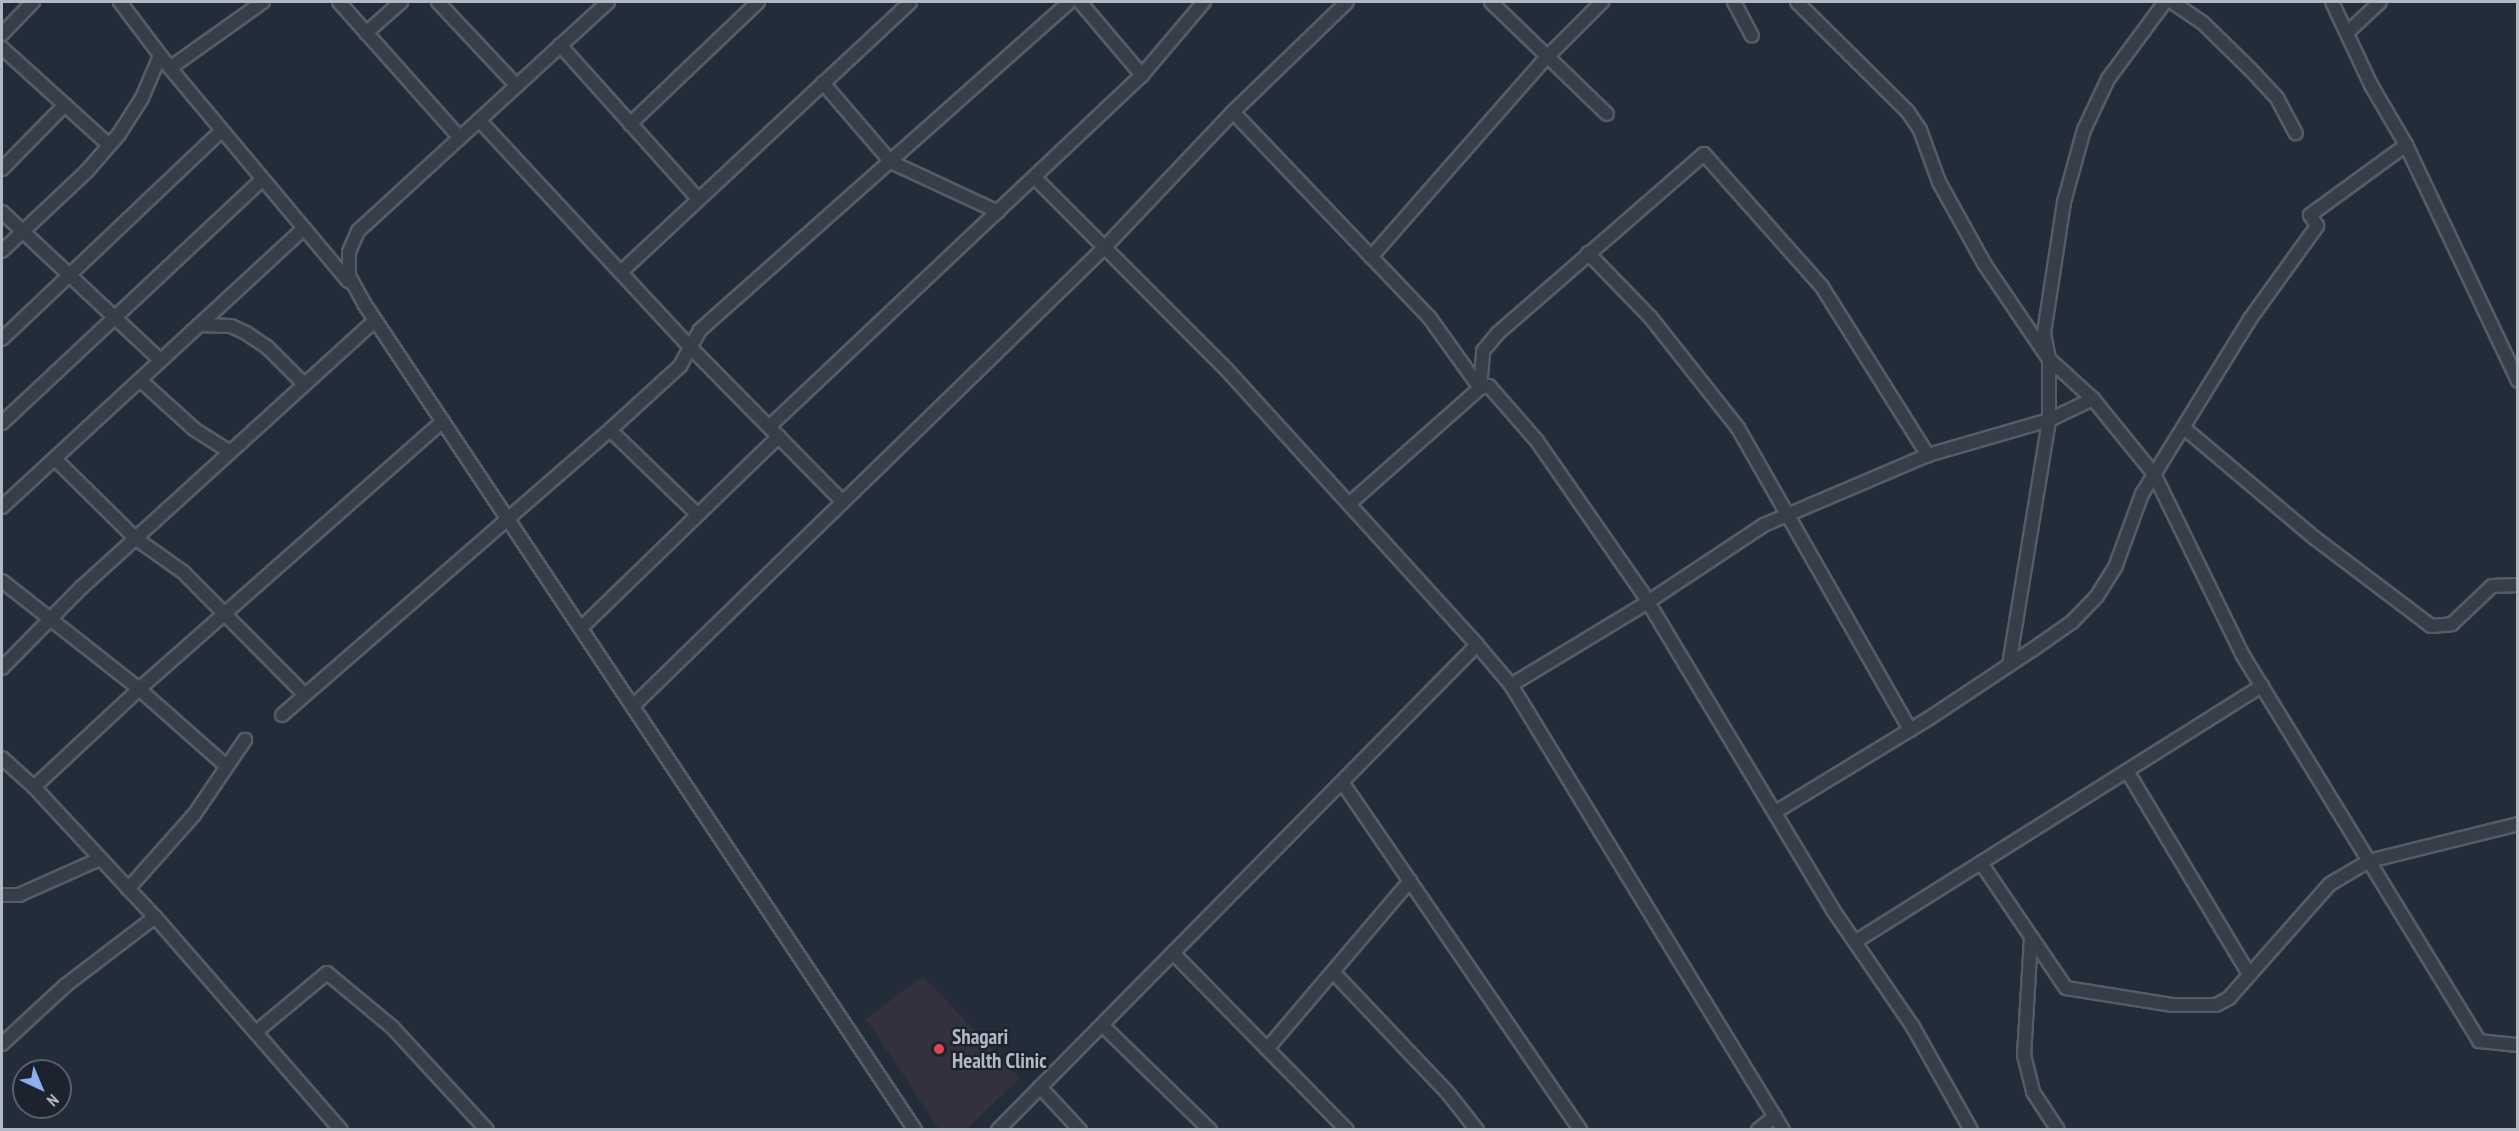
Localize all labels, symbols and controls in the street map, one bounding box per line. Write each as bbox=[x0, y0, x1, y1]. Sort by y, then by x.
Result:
place label: Shagari Health Clinic bbox=[952, 1024, 1047, 1074]
marker: Shagari Health Clinic bbox=[930, 1040, 948, 1058]
north arrow bbox=[12, 1059, 72, 1119]
text: N bbox=[43, 1090, 63, 1111]

